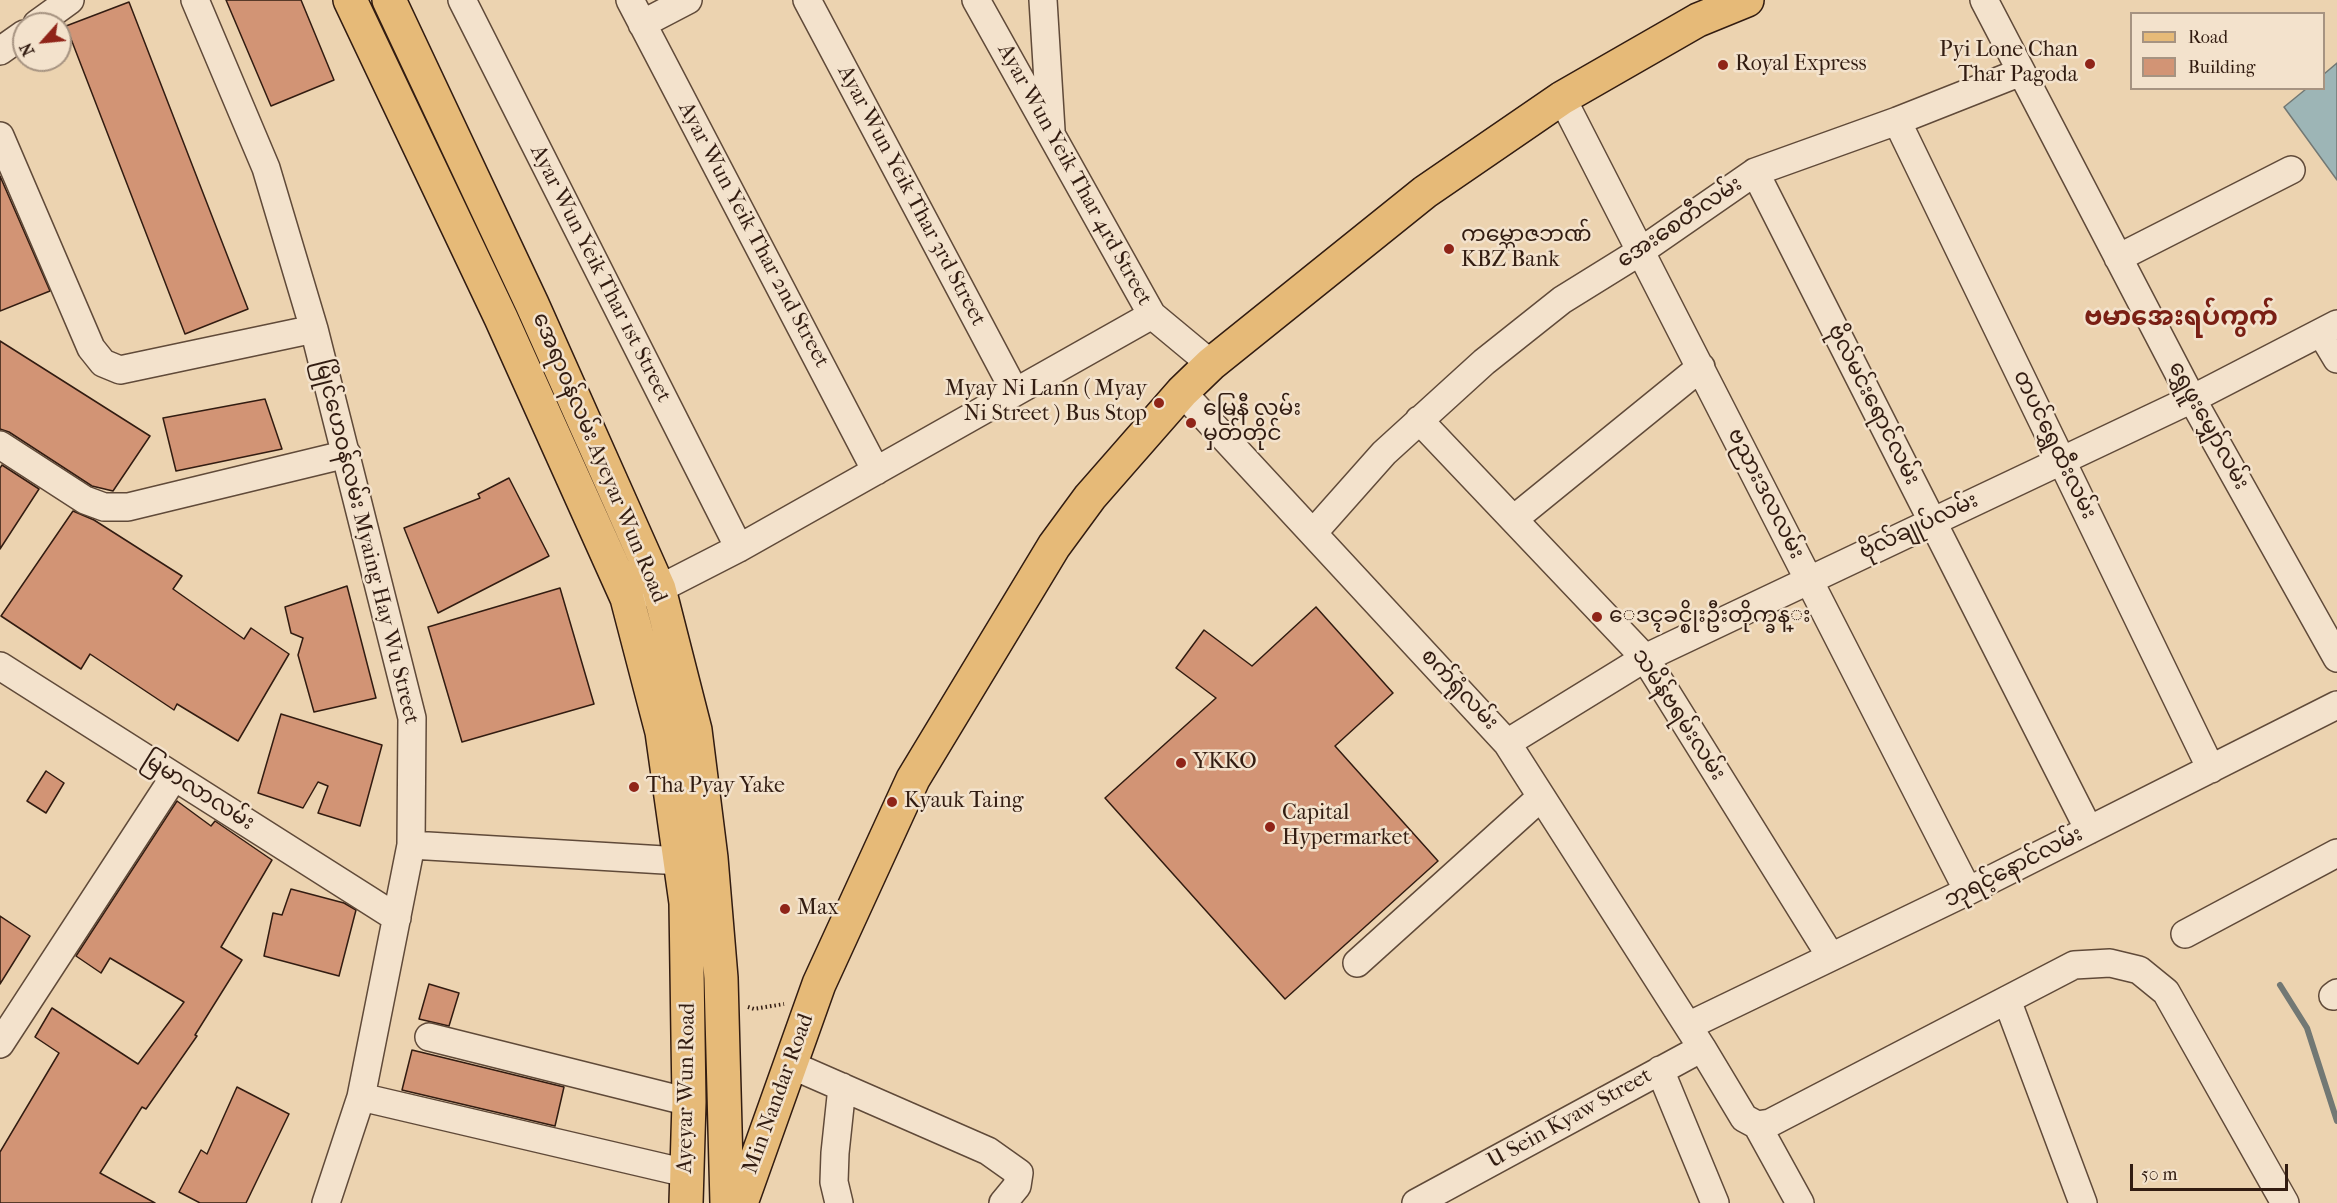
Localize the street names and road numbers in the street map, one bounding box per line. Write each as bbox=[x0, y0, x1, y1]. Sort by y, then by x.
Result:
street label: Ayar Wun Yeik Thar 4rd Street bbox=[991, 40, 1157, 310]
street label: Ayar Wun Yeik Thar 3rd Street bbox=[831, 61, 991, 331]
street label: Ayar Wun Yeik Thar 2nd Street bbox=[672, 98, 834, 372]
street label: Ayar Wun Yeik Thar 1st Street bbox=[524, 141, 676, 407]
street label: အေးစေတီလမ်း bbox=[1612, 171, 1748, 275]
street label: အေရာဝန်လမ်း Ayeyar Wun Road bbox=[526, 309, 672, 607]
street label: ဗိုလ်မင်းရောင်လမ်း bbox=[1821, 320, 1925, 490]
street label: မြိုင်ဟေဝန်လမ်း Myaing Hay Wu Street bbox=[308, 357, 424, 727]
street label: ရွှေဖူးမျှော်လမ်း bbox=[2162, 357, 2254, 495]
street label: တပင်ရွှေထီးလမ်း bbox=[2007, 366, 2101, 524]
street label: ဗညားဒလလမ်း bbox=[1721, 424, 1809, 564]
street label: ဗိုလ်ချုပ်လမ်း bbox=[1855, 488, 1983, 566]
street label: စက်ရုံလမ်း bbox=[1415, 644, 1503, 736]
street label: သမိန်ဗရမ်းလမ်း bbox=[1626, 644, 1730, 786]
street label: မြမာလာလမ်း bbox=[137, 747, 259, 837]
street label: ဘုရင့်နောင်လမ်း bbox=[1940, 822, 2088, 914]
street label: Ayeyar Wun Road bbox=[672, 1002, 702, 1174]
street label: Min Nandar Road bbox=[738, 1010, 820, 1178]
street label: U Sein Kyaw Street bbox=[1483, 1063, 1657, 1175]

